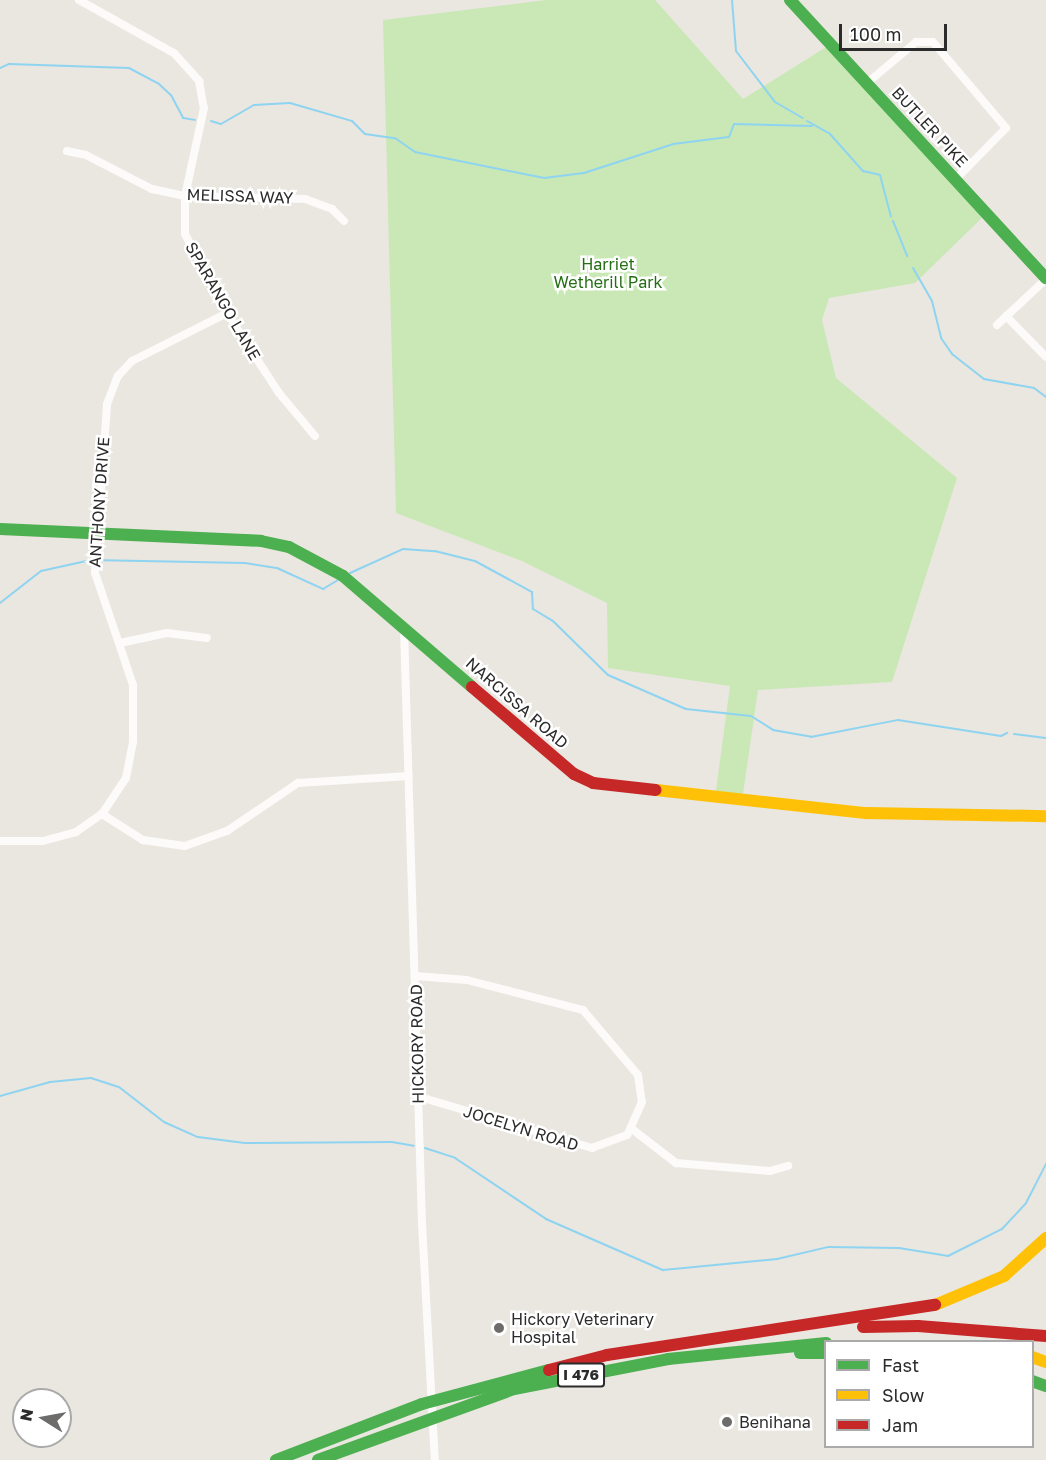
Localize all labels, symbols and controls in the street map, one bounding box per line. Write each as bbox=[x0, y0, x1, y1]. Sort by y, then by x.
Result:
scale bar bbox=[842, 12, 950, 50]
text: 100 m bbox=[850, 23, 901, 45]
street label: BUTLER PIKE bbox=[888, 83, 972, 171]
street label: MELISSA WAY bbox=[186, 185, 294, 207]
street label: SPARANGO LANE bbox=[181, 238, 265, 364]
park label: Harriet Wetherill Park bbox=[554, 254, 662, 292]
street label: ANTHONY DRIVE bbox=[85, 436, 113, 568]
street label: NARCISSA ROAD bbox=[462, 653, 572, 753]
street label: HICKORY ROAD bbox=[406, 984, 428, 1104]
street label: JOCELYN ROAD bbox=[461, 1101, 581, 1155]
place label: Hickory Veterinary Hospital bbox=[511, 1309, 654, 1347]
marker: Hickory Veterinary Hospital bbox=[492, 1321, 506, 1335]
legend bbox=[824, 1340, 1034, 1448]
text: Fast bbox=[882, 1354, 919, 1376]
road number: I 476 bbox=[557, 1363, 605, 1387]
text: Slow bbox=[882, 1384, 924, 1406]
north arrow bbox=[12, 1388, 72, 1448]
text: N bbox=[15, 1407, 37, 1423]
place label: Benihana bbox=[739, 1412, 811, 1432]
text: Jam bbox=[882, 1414, 918, 1436]
marker: Benihana bbox=[720, 1415, 734, 1429]

